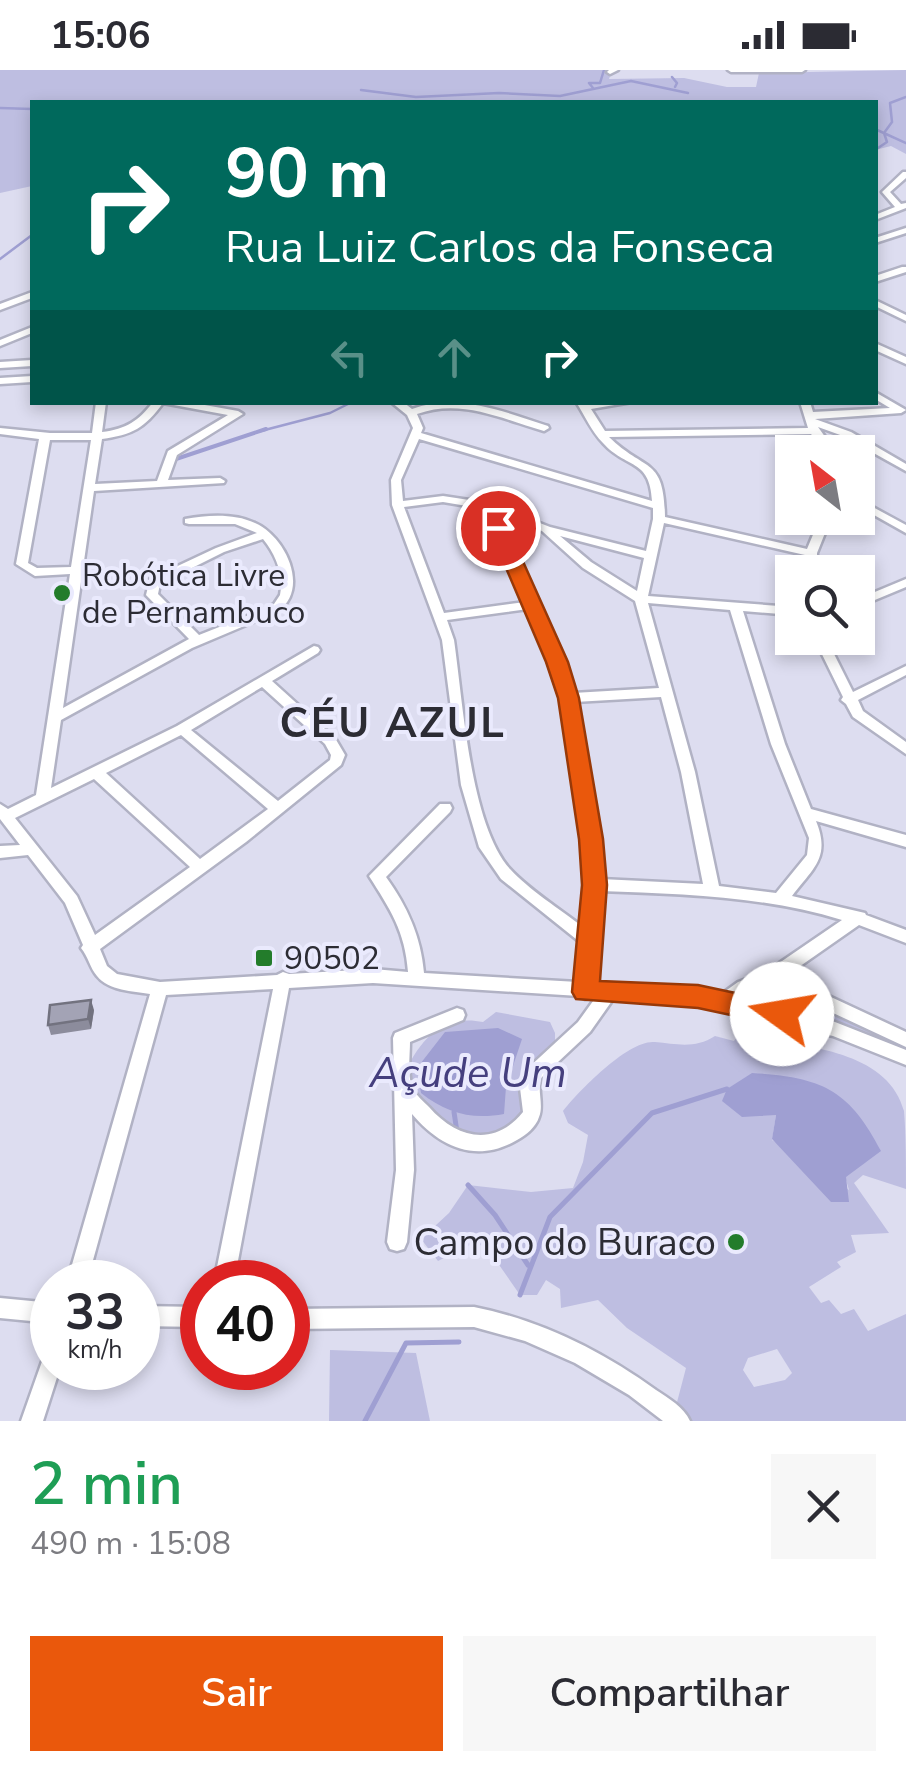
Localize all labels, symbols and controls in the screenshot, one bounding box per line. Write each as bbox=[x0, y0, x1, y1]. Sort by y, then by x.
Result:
text: 15:06 bbox=[50, 10, 151, 61]
text: 90 m bbox=[225, 126, 389, 222]
icon: right bbox=[60, 140, 190, 270]
text: Rua Luiz Carlos da Fonseca bbox=[225, 217, 775, 278]
icon: left bbox=[322, 330, 377, 385]
icon: ahead bbox=[427, 330, 482, 385]
icon: right bbox=[532, 330, 587, 385]
north arrow bbox=[775, 435, 875, 535]
map controls bbox=[775, 435, 875, 655]
pin bbox=[456, 486, 541, 571]
icon: arrive bbox=[471, 501, 526, 556]
place label: Robótica Livre de Pernambuco bbox=[82, 554, 305, 634]
button: search bbox=[775, 555, 875, 655]
marker: Robótica Livre de Pernambuco bbox=[51, 582, 73, 604]
district label: CÉU AZUL bbox=[280, 695, 506, 752]
place label: 90502 bbox=[284, 937, 380, 980]
marker: 90502 bbox=[253, 947, 275, 969]
position arrow bbox=[730, 962, 834, 1066]
water label: Açude Um bbox=[368, 1045, 567, 1102]
place label: Campo do Buraco bbox=[413, 1217, 716, 1268]
marker: Campo do Buraco bbox=[725, 1231, 747, 1253]
speed limit sign: 40 bbox=[180, 1260, 310, 1390]
text: 33 bbox=[65, 1278, 125, 1347]
text: km/h bbox=[67, 1333, 123, 1367]
text: 2 min bbox=[30, 1443, 183, 1525]
button: close bbox=[771, 1454, 876, 1559]
text: 490 m · 15:08 bbox=[30, 1522, 231, 1565]
button: Sair bbox=[30, 1636, 443, 1751]
button: Compartilhar bbox=[463, 1636, 876, 1751]

